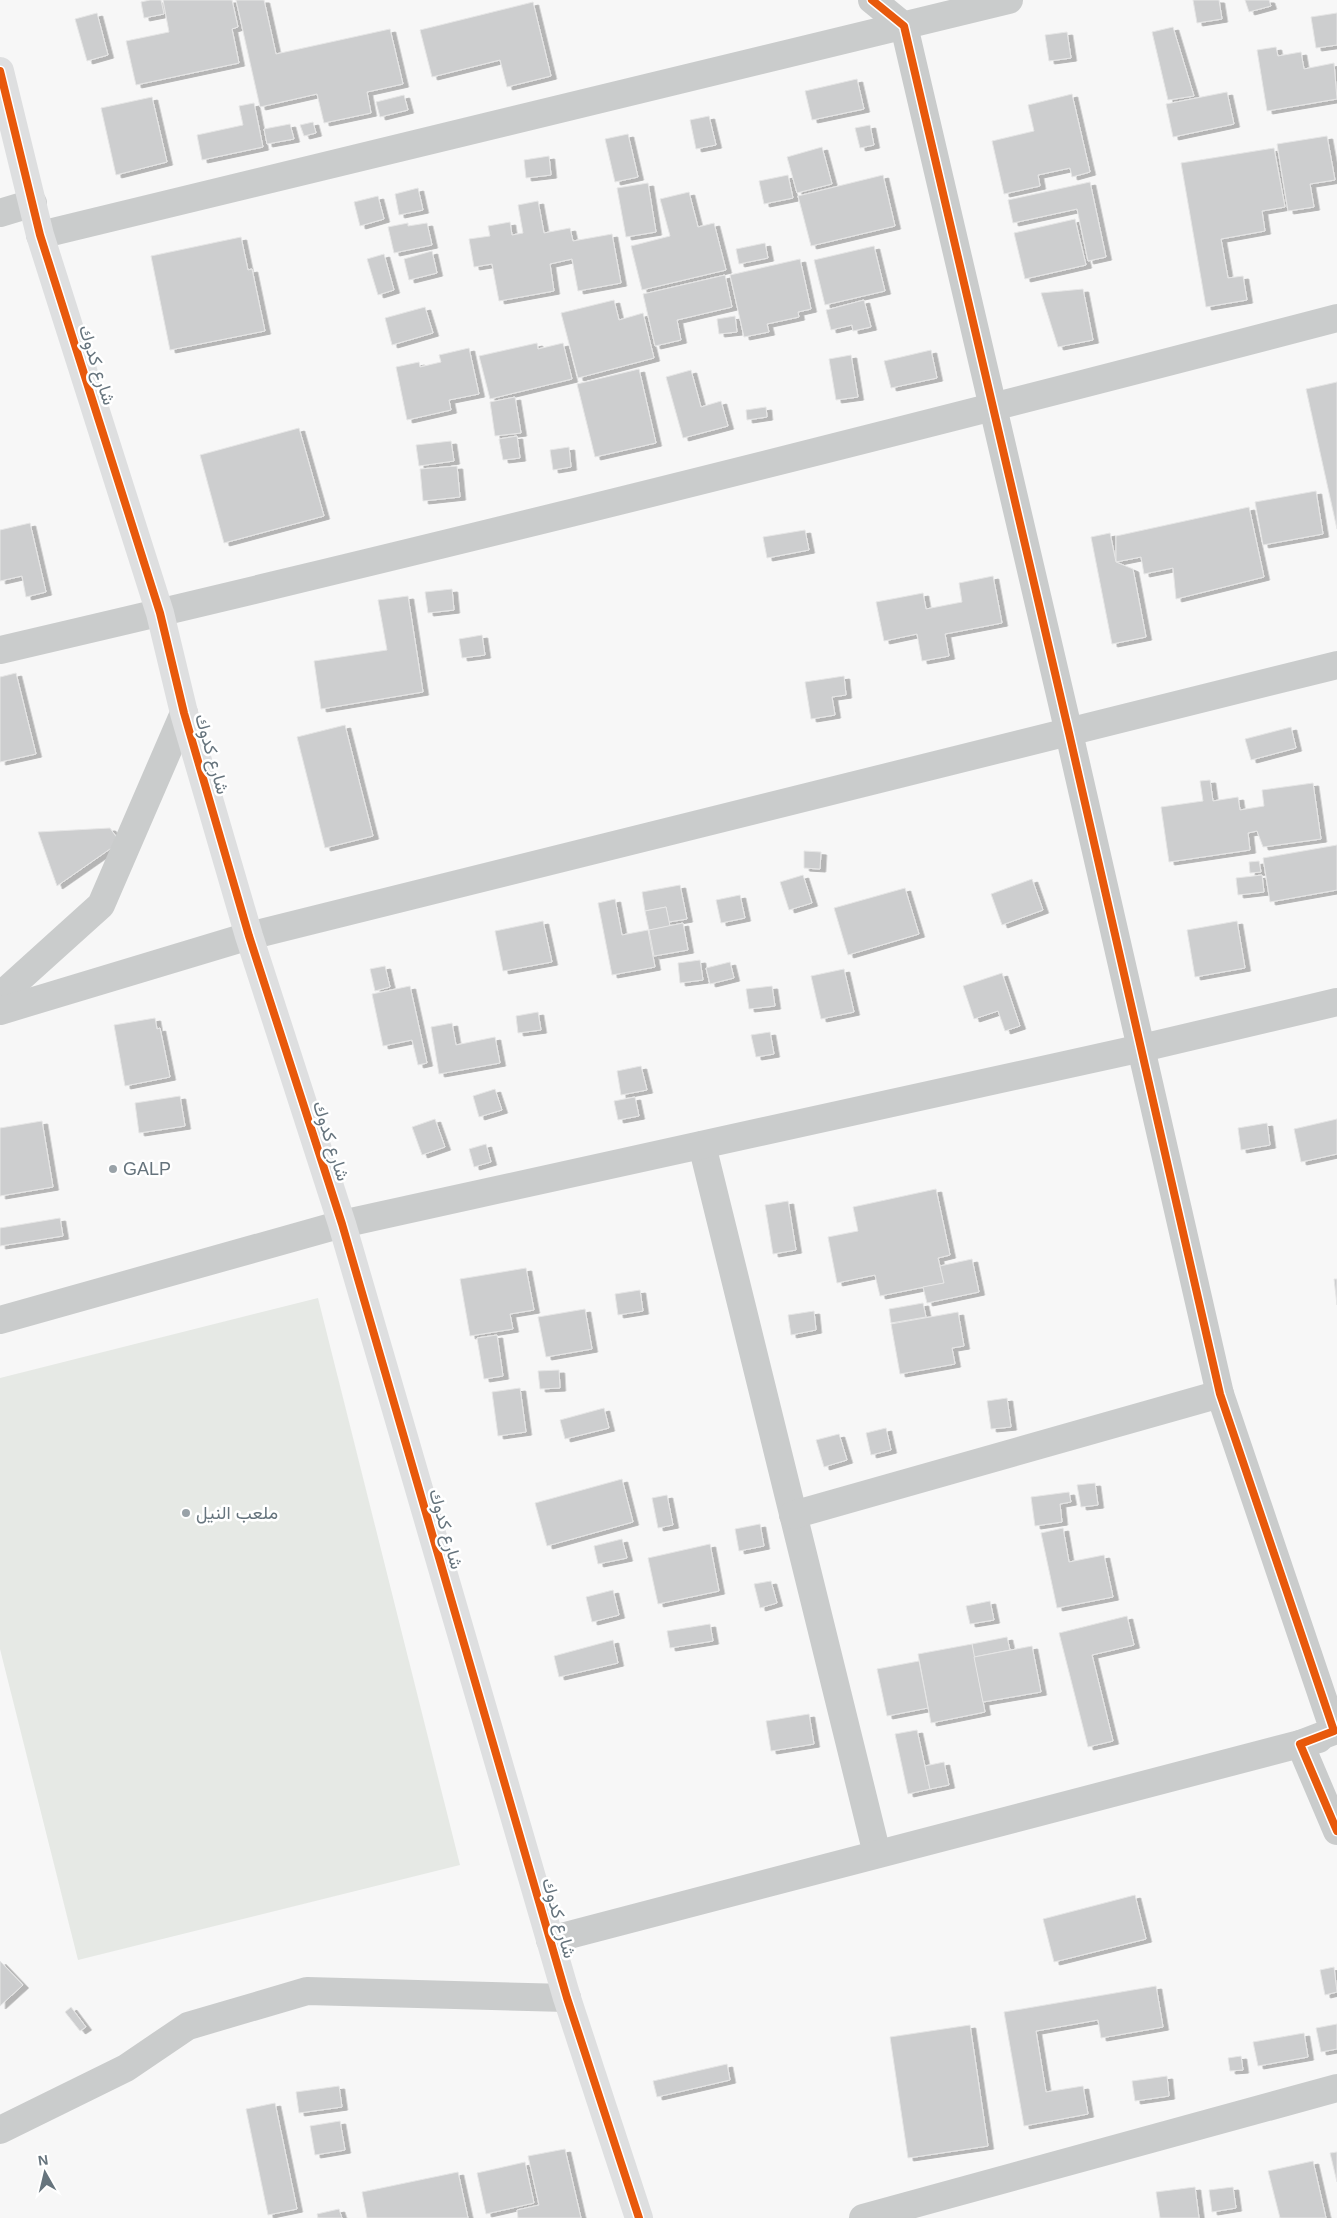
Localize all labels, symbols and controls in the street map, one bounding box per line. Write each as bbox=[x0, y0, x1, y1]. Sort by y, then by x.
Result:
street label: شارع كدوك bbox=[73, 323, 119, 408]
street label: شارع كدوك bbox=[189, 712, 233, 797]
street label: شارع كدوك bbox=[307, 1099, 353, 1184]
place label: GALP bbox=[123, 1159, 171, 1179]
marker: GALP bbox=[107, 1163, 119, 1175]
street label: شارع كدوك bbox=[423, 1487, 467, 1572]
place label: ملعب النيل bbox=[196, 1503, 278, 1524]
marker: ملعب النيل bbox=[180, 1507, 192, 1519]
street label: شارع كدوك bbox=[536, 1876, 580, 1961]
north arrow bbox=[20, 2148, 70, 2198]
text: N bbox=[37, 2151, 49, 2169]

